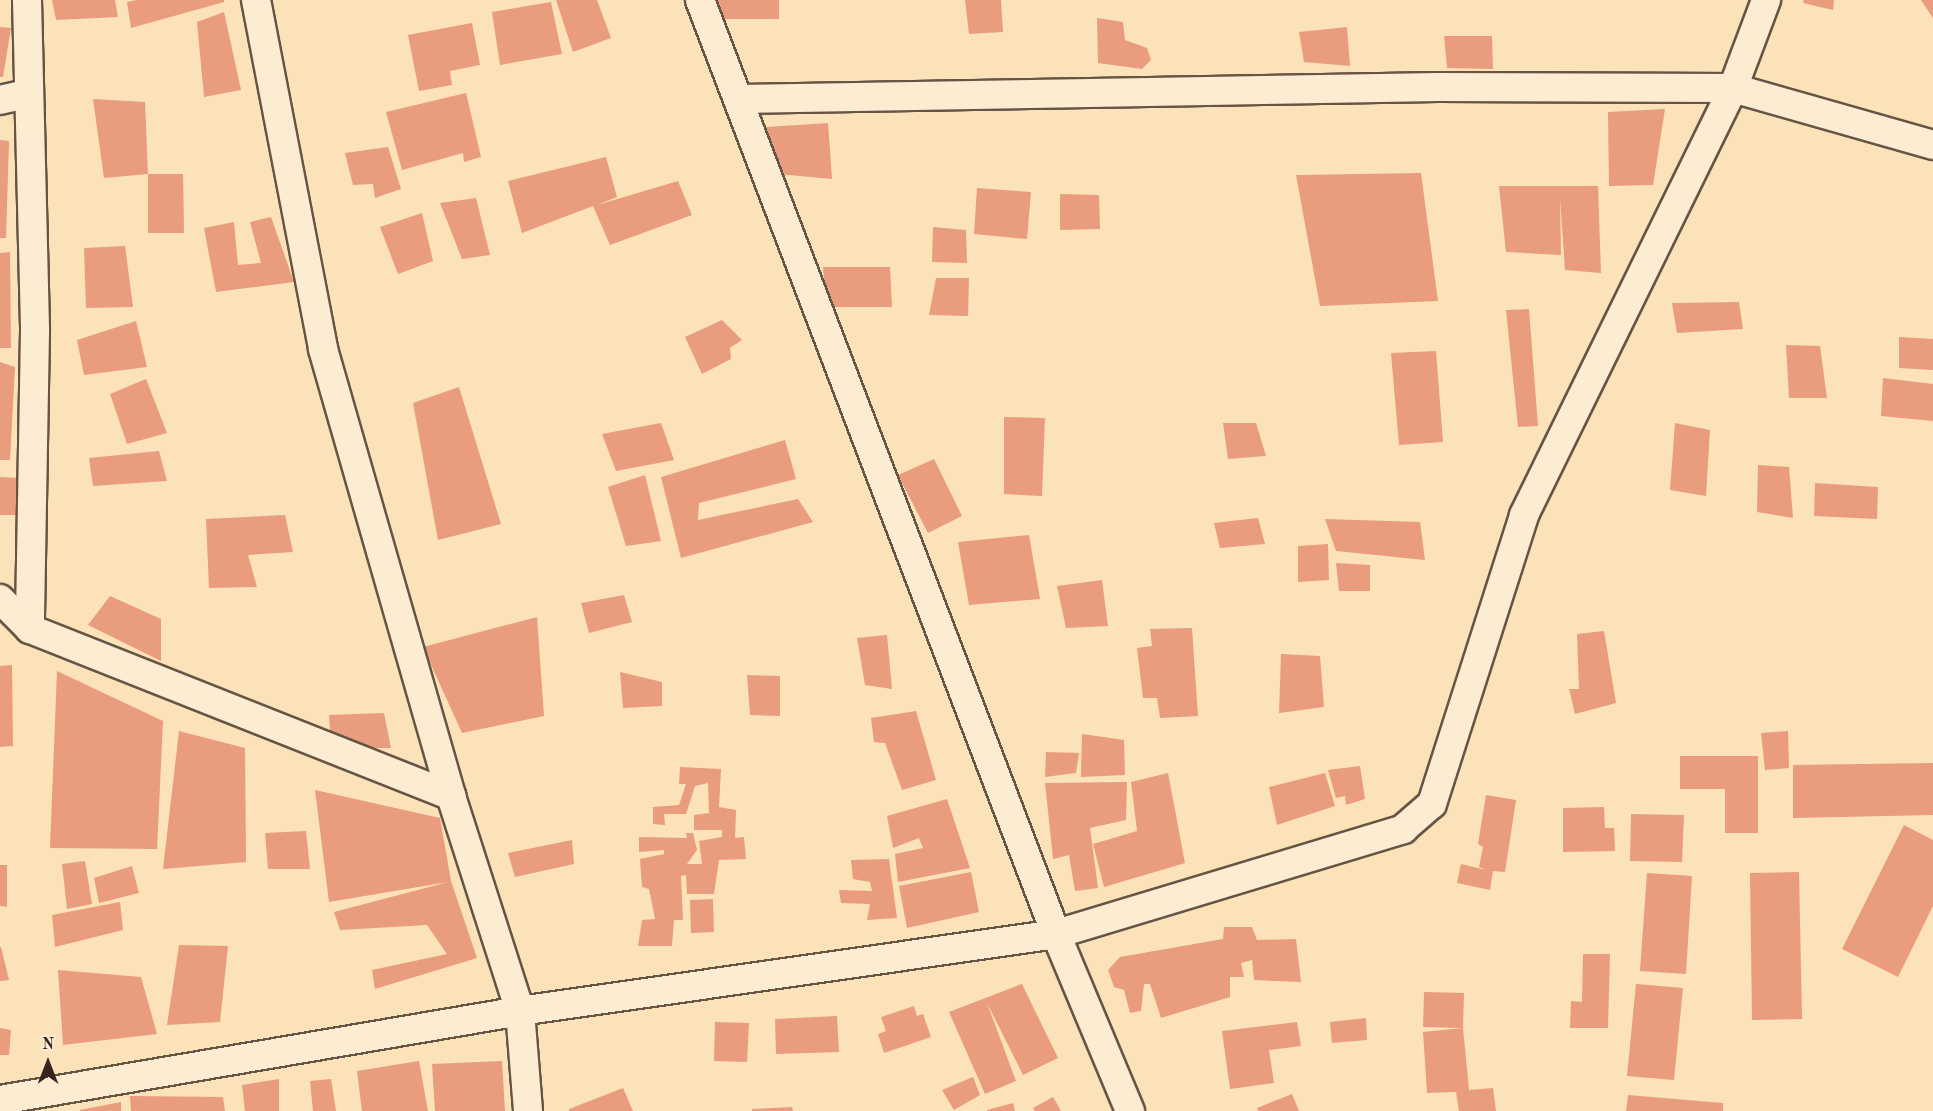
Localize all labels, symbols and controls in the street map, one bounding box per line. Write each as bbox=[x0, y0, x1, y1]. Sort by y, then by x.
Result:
north arrow bbox=[18, 1033, 78, 1093]
text: N bbox=[42, 1037, 54, 1053]

